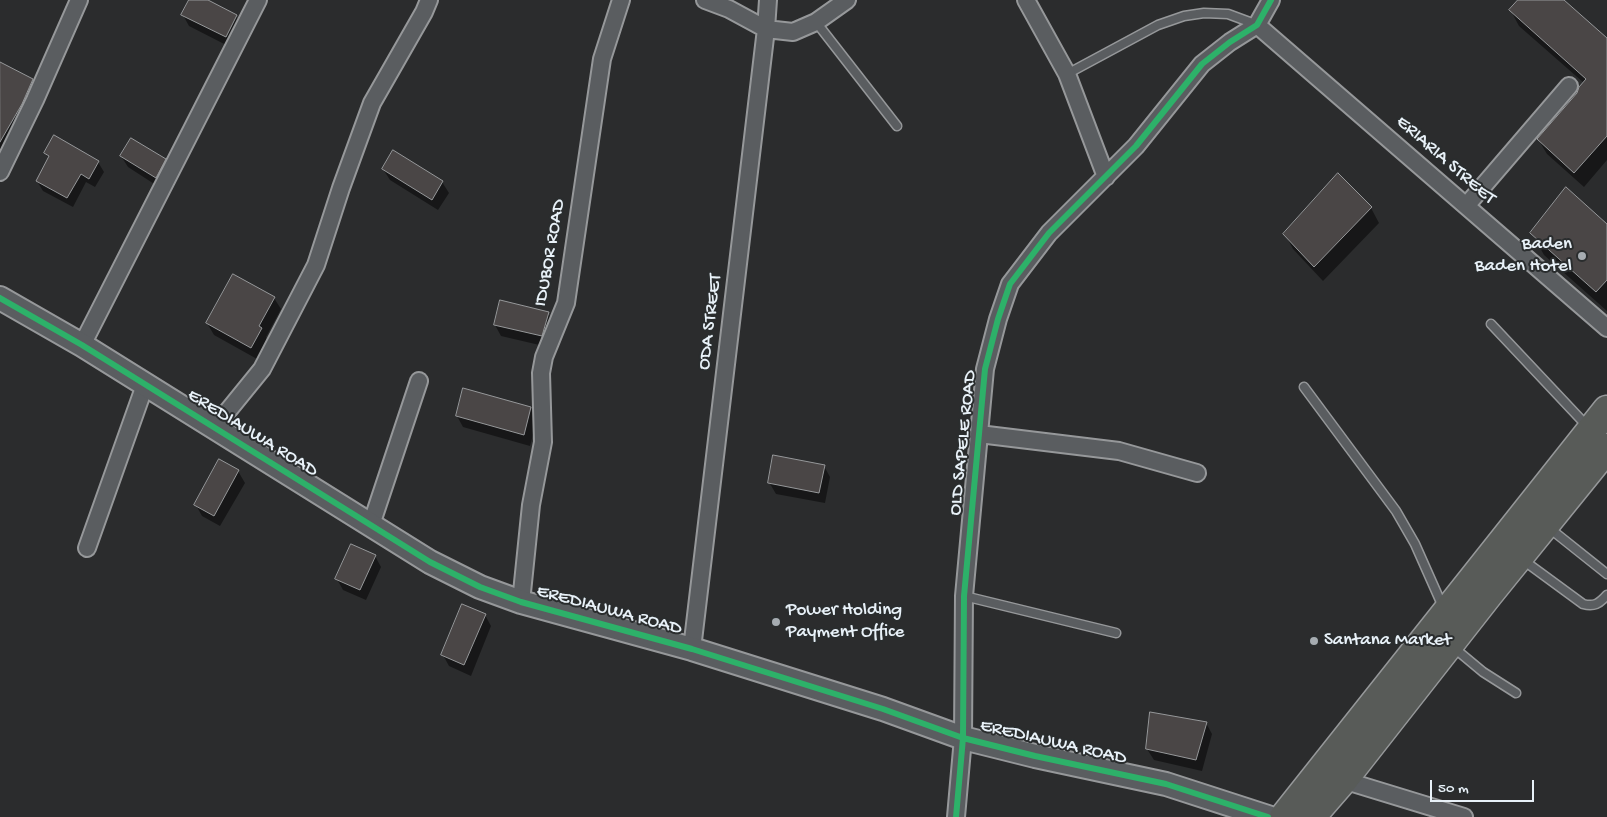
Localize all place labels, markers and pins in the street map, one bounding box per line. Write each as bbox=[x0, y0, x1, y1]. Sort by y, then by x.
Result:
place label: Baden Baden Hotel bbox=[1475, 234, 1572, 278]
marker: Baden Baden Hotel bbox=[1576, 250, 1588, 262]
place label: Power Holding Payment Office bbox=[786, 600, 904, 644]
marker: Power Holding Payment Office bbox=[770, 616, 782, 628]
place label: Santana Market bbox=[1324, 630, 1451, 652]
marker: Santana Market bbox=[1308, 635, 1320, 647]

